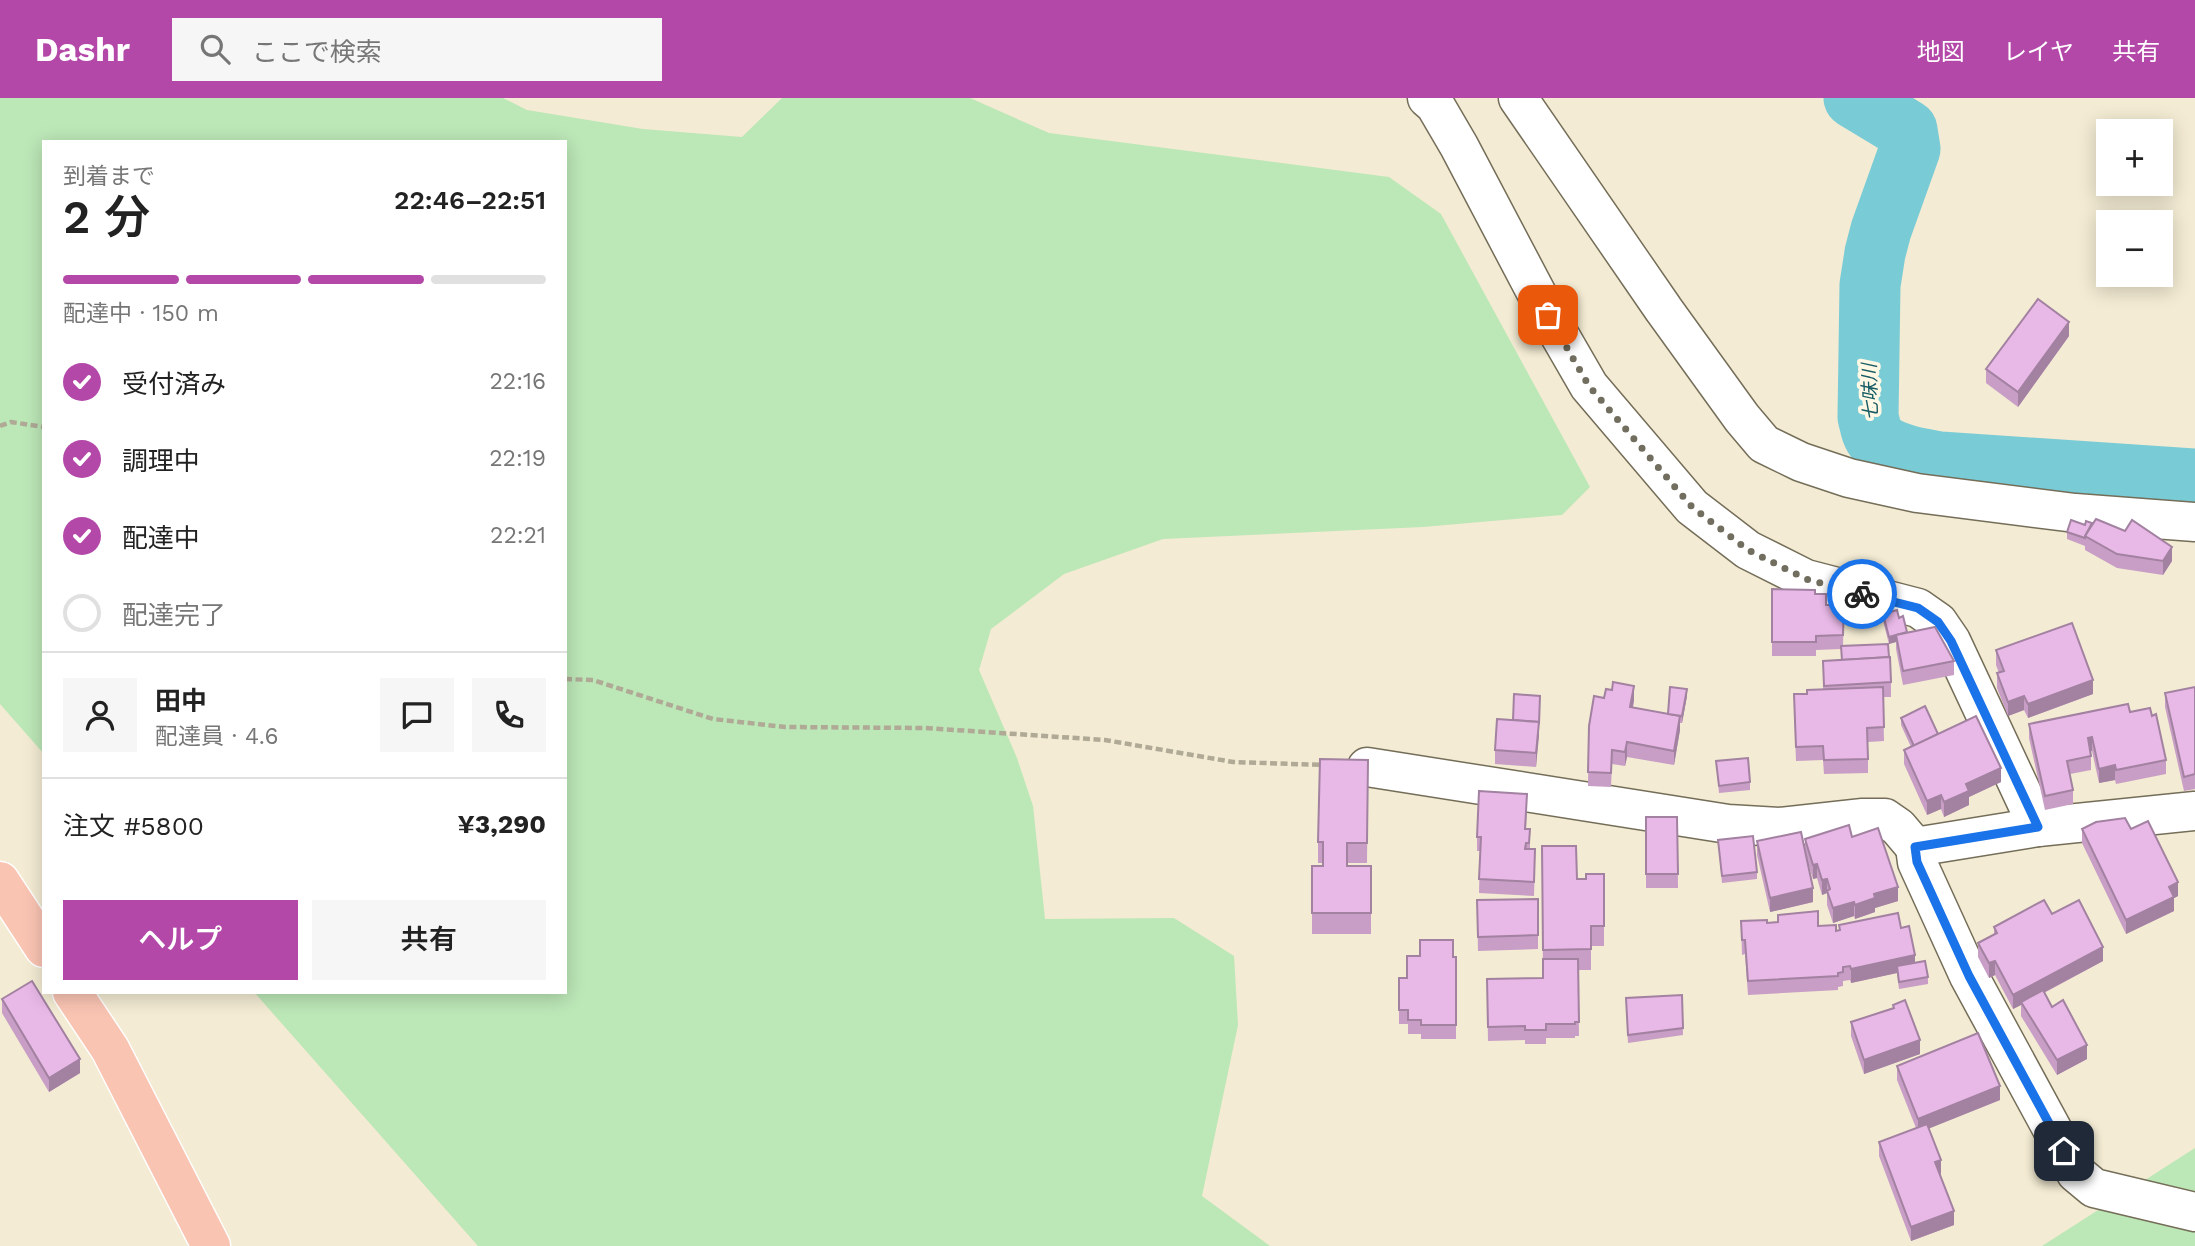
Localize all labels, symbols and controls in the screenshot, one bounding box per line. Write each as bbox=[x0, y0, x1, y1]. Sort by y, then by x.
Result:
search box bbox=[172, 18, 662, 81]
text: Dashr bbox=[35, 30, 130, 69]
icon: search bbox=[196, 30, 234, 68]
text: ここで検索 bbox=[252, 37, 382, 67]
text: 地図 bbox=[1917, 38, 1965, 66]
text: レイヤ bbox=[2003, 38, 2074, 66]
text: 共有 bbox=[2112, 38, 2160, 66]
map controls bbox=[2096, 119, 2173, 287]
button: + bbox=[2096, 119, 2173, 196]
text: 到着まで bbox=[63, 163, 155, 190]
text: 22:46–22:51 bbox=[394, 185, 546, 215]
text: 2 分 bbox=[63, 190, 150, 244]
button: − bbox=[2096, 210, 2173, 287]
pin bbox=[1518, 285, 1578, 345]
icon: bag bbox=[1529, 296, 1567, 334]
text: 配達中 · 150 m bbox=[63, 300, 219, 327]
water label: 七味川 bbox=[1857, 361, 1882, 421]
icon: check bbox=[63, 363, 101, 401]
text: 22:16 bbox=[489, 368, 546, 395]
text: 受付済み bbox=[122, 369, 226, 399]
icon: check bbox=[63, 440, 101, 478]
text: 22:19 bbox=[489, 445, 546, 472]
text: 調理中 bbox=[122, 446, 200, 476]
icon: check bbox=[63, 517, 101, 555]
text: 22:21 bbox=[490, 522, 546, 549]
text: 配達中 bbox=[122, 523, 200, 553]
courier bbox=[1827, 559, 1897, 629]
icon: bike bbox=[1843, 575, 1881, 613]
text: 配達完了 bbox=[122, 600, 226, 630]
button: person bbox=[63, 678, 137, 752]
button: chat bbox=[380, 678, 454, 752]
button: phone bbox=[472, 678, 546, 752]
text: 田中 bbox=[155, 686, 207, 716]
text: 配達員 · 4.6 bbox=[155, 723, 278, 750]
text: ¥3,290 bbox=[457, 809, 546, 839]
text: 注文 #5800 bbox=[63, 811, 204, 841]
button: ヘルプ bbox=[63, 900, 298, 980]
button: 共有 bbox=[312, 900, 546, 980]
pin bbox=[2034, 1121, 2094, 1181]
icon: home bbox=[2045, 1132, 2083, 1170]

